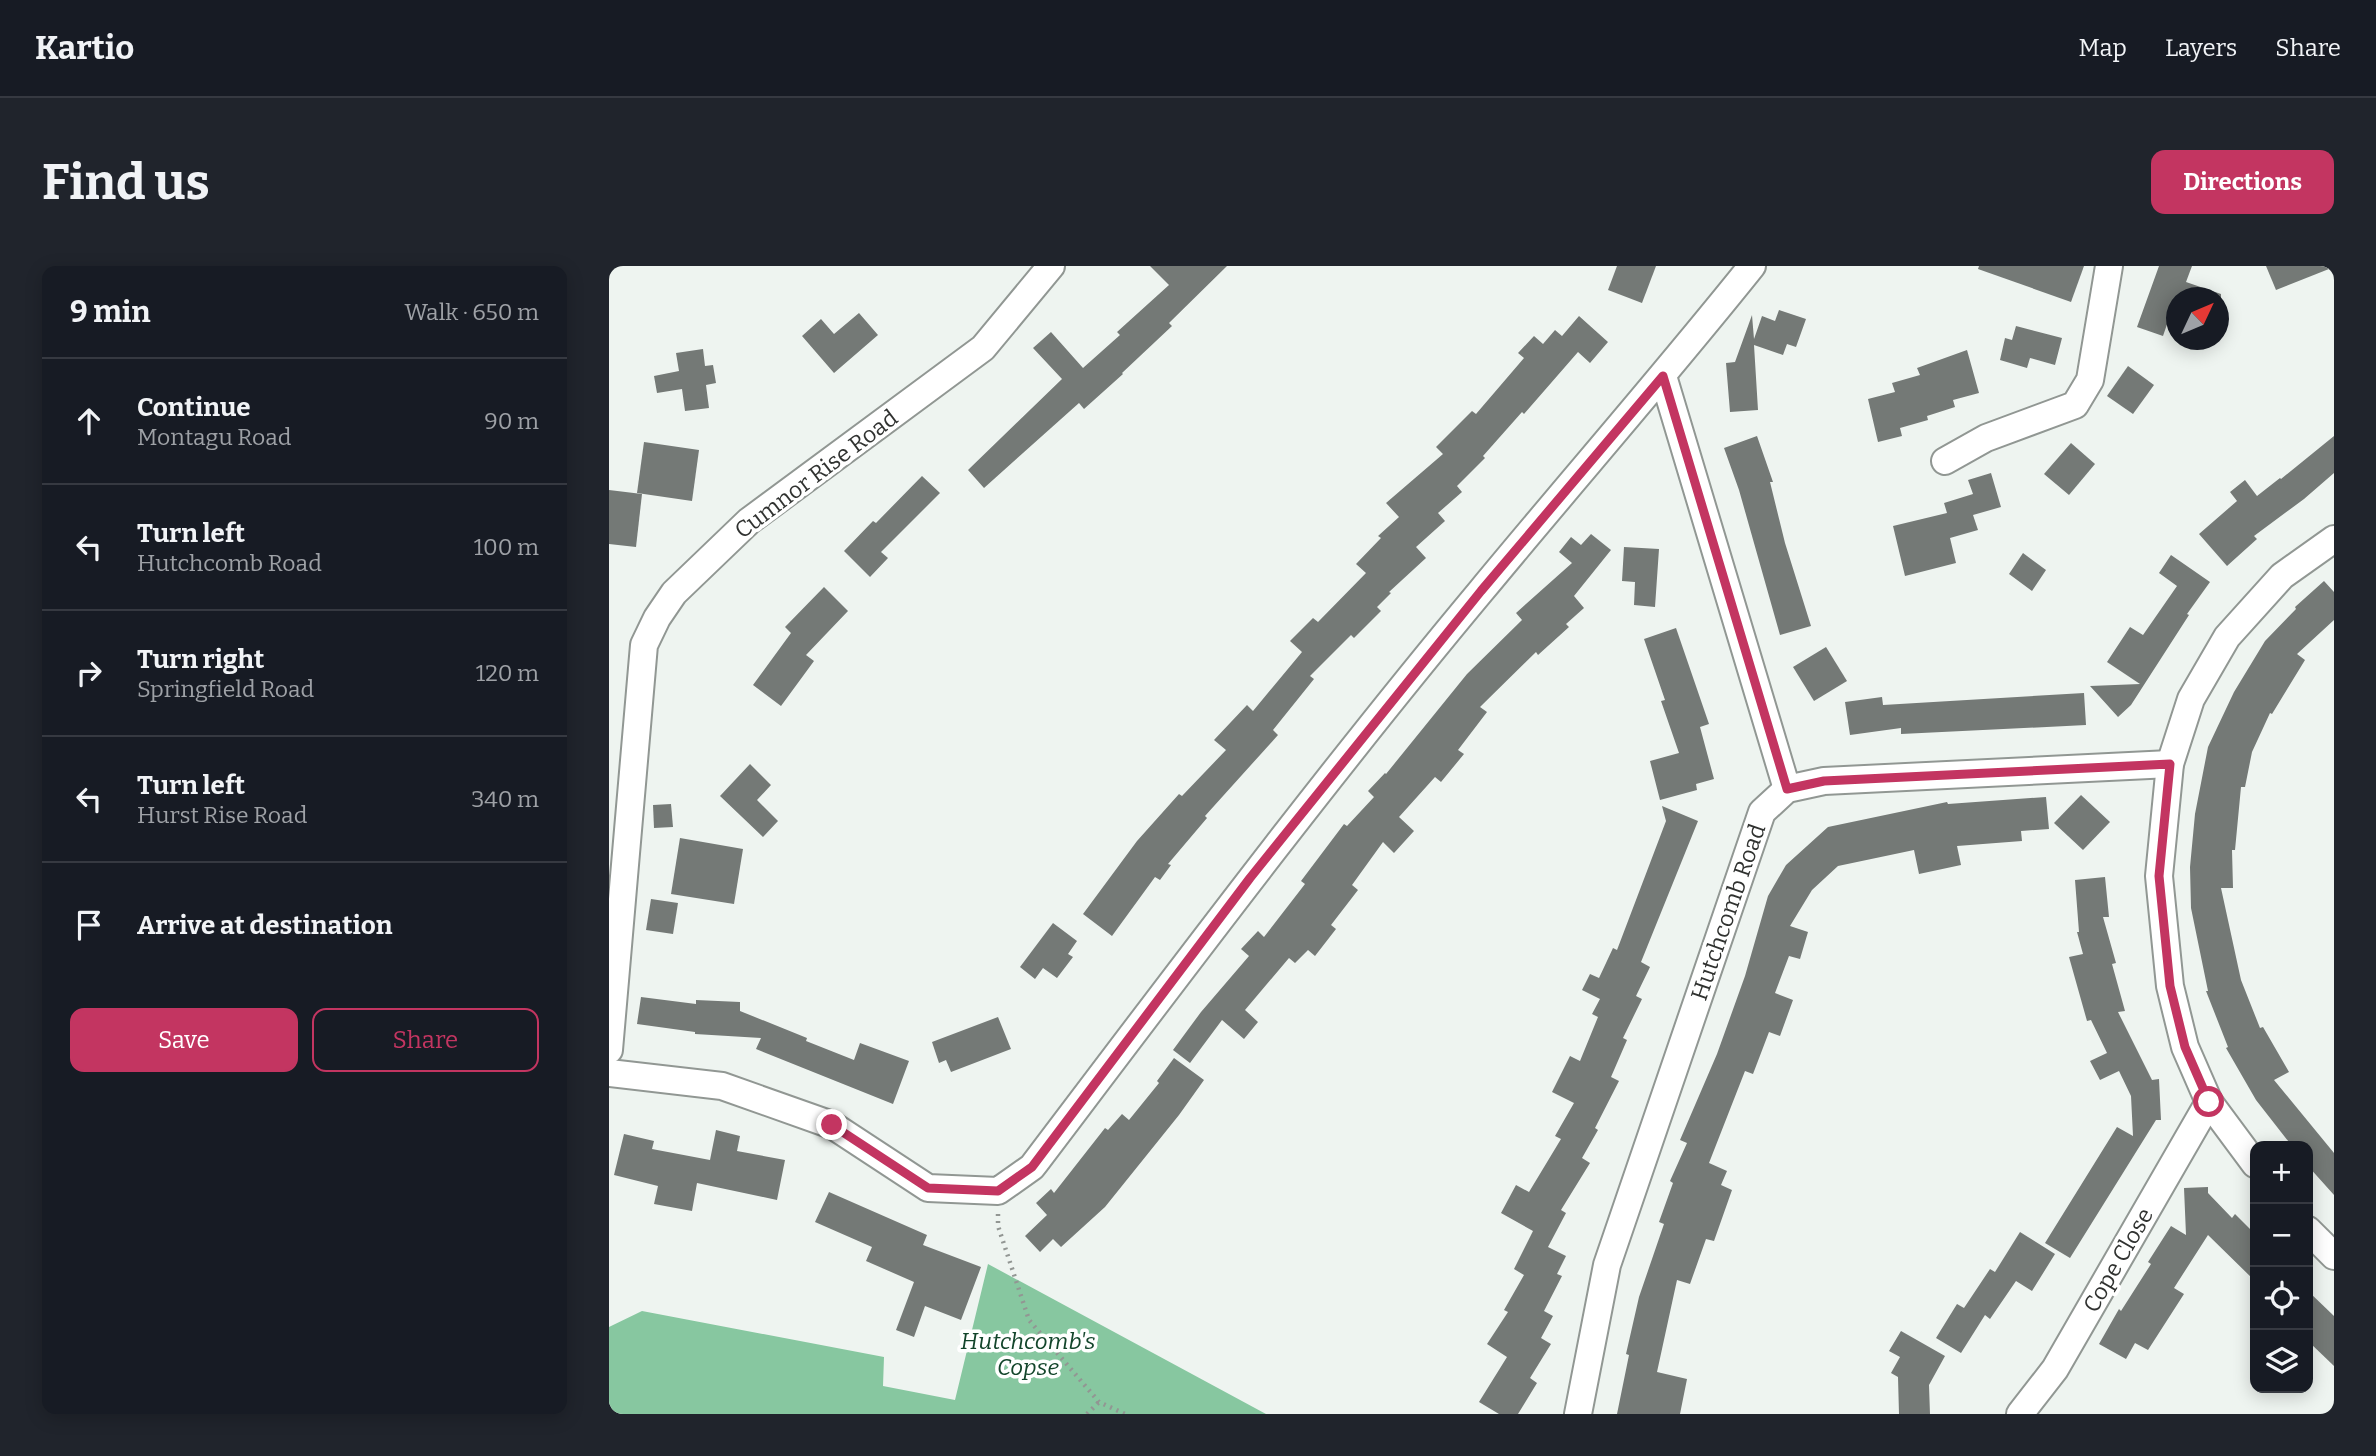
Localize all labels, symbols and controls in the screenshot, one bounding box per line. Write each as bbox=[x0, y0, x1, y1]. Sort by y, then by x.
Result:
text: Kartio bbox=[35, 28, 134, 68]
text: Map bbox=[2079, 34, 2127, 62]
text: Layers bbox=[2165, 34, 2237, 62]
text: Share bbox=[2275, 34, 2341, 62]
button: Directions bbox=[2151, 150, 2334, 214]
text: Find us bbox=[42, 153, 210, 212]
north arrow bbox=[2166, 287, 2229, 350]
text: 9 min bbox=[70, 294, 151, 330]
text: Walk · 650 m bbox=[404, 298, 539, 326]
text: Continue bbox=[137, 392, 251, 423]
icon: ahead bbox=[70, 402, 108, 440]
street label: Cumnor Rise Road bbox=[729, 403, 903, 544]
text: 90 m bbox=[484, 407, 539, 435]
text: Montagu Road bbox=[137, 423, 291, 451]
text: Turn left bbox=[137, 518, 245, 549]
icon: left bbox=[70, 528, 108, 566]
text: 100 m bbox=[474, 533, 539, 561]
text: Hutchcomb Road bbox=[137, 549, 322, 577]
text: Turn right bbox=[137, 644, 264, 675]
icon: right bbox=[70, 654, 108, 692]
text: 120 m bbox=[476, 659, 539, 687]
text: Springfield Road bbox=[137, 675, 314, 703]
text: Turn left bbox=[137, 770, 245, 801]
icon: left bbox=[70, 780, 108, 818]
text: 340 m bbox=[471, 785, 539, 813]
text: Hurst Rise Road bbox=[137, 801, 307, 829]
street label: Hutchcomb Road bbox=[1685, 820, 1771, 1004]
icon: arrive bbox=[70, 906, 108, 944]
text: Arrive at destination bbox=[137, 910, 392, 941]
button: Save bbox=[70, 1008, 298, 1072]
button: Share bbox=[312, 1008, 539, 1072]
route start bbox=[2193, 1086, 2224, 1117]
route end bbox=[816, 1109, 847, 1140]
map controls bbox=[2250, 1141, 2313, 1393]
button: + bbox=[2250, 1141, 2313, 1204]
street label: Cope Close bbox=[2077, 1203, 2159, 1317]
button: − bbox=[2250, 1204, 2313, 1267]
button: locate bbox=[2250, 1267, 2313, 1330]
park label: Hutchcomb's Copse bbox=[961, 1327, 1095, 1381]
button: layers bbox=[2250, 1330, 2313, 1393]

